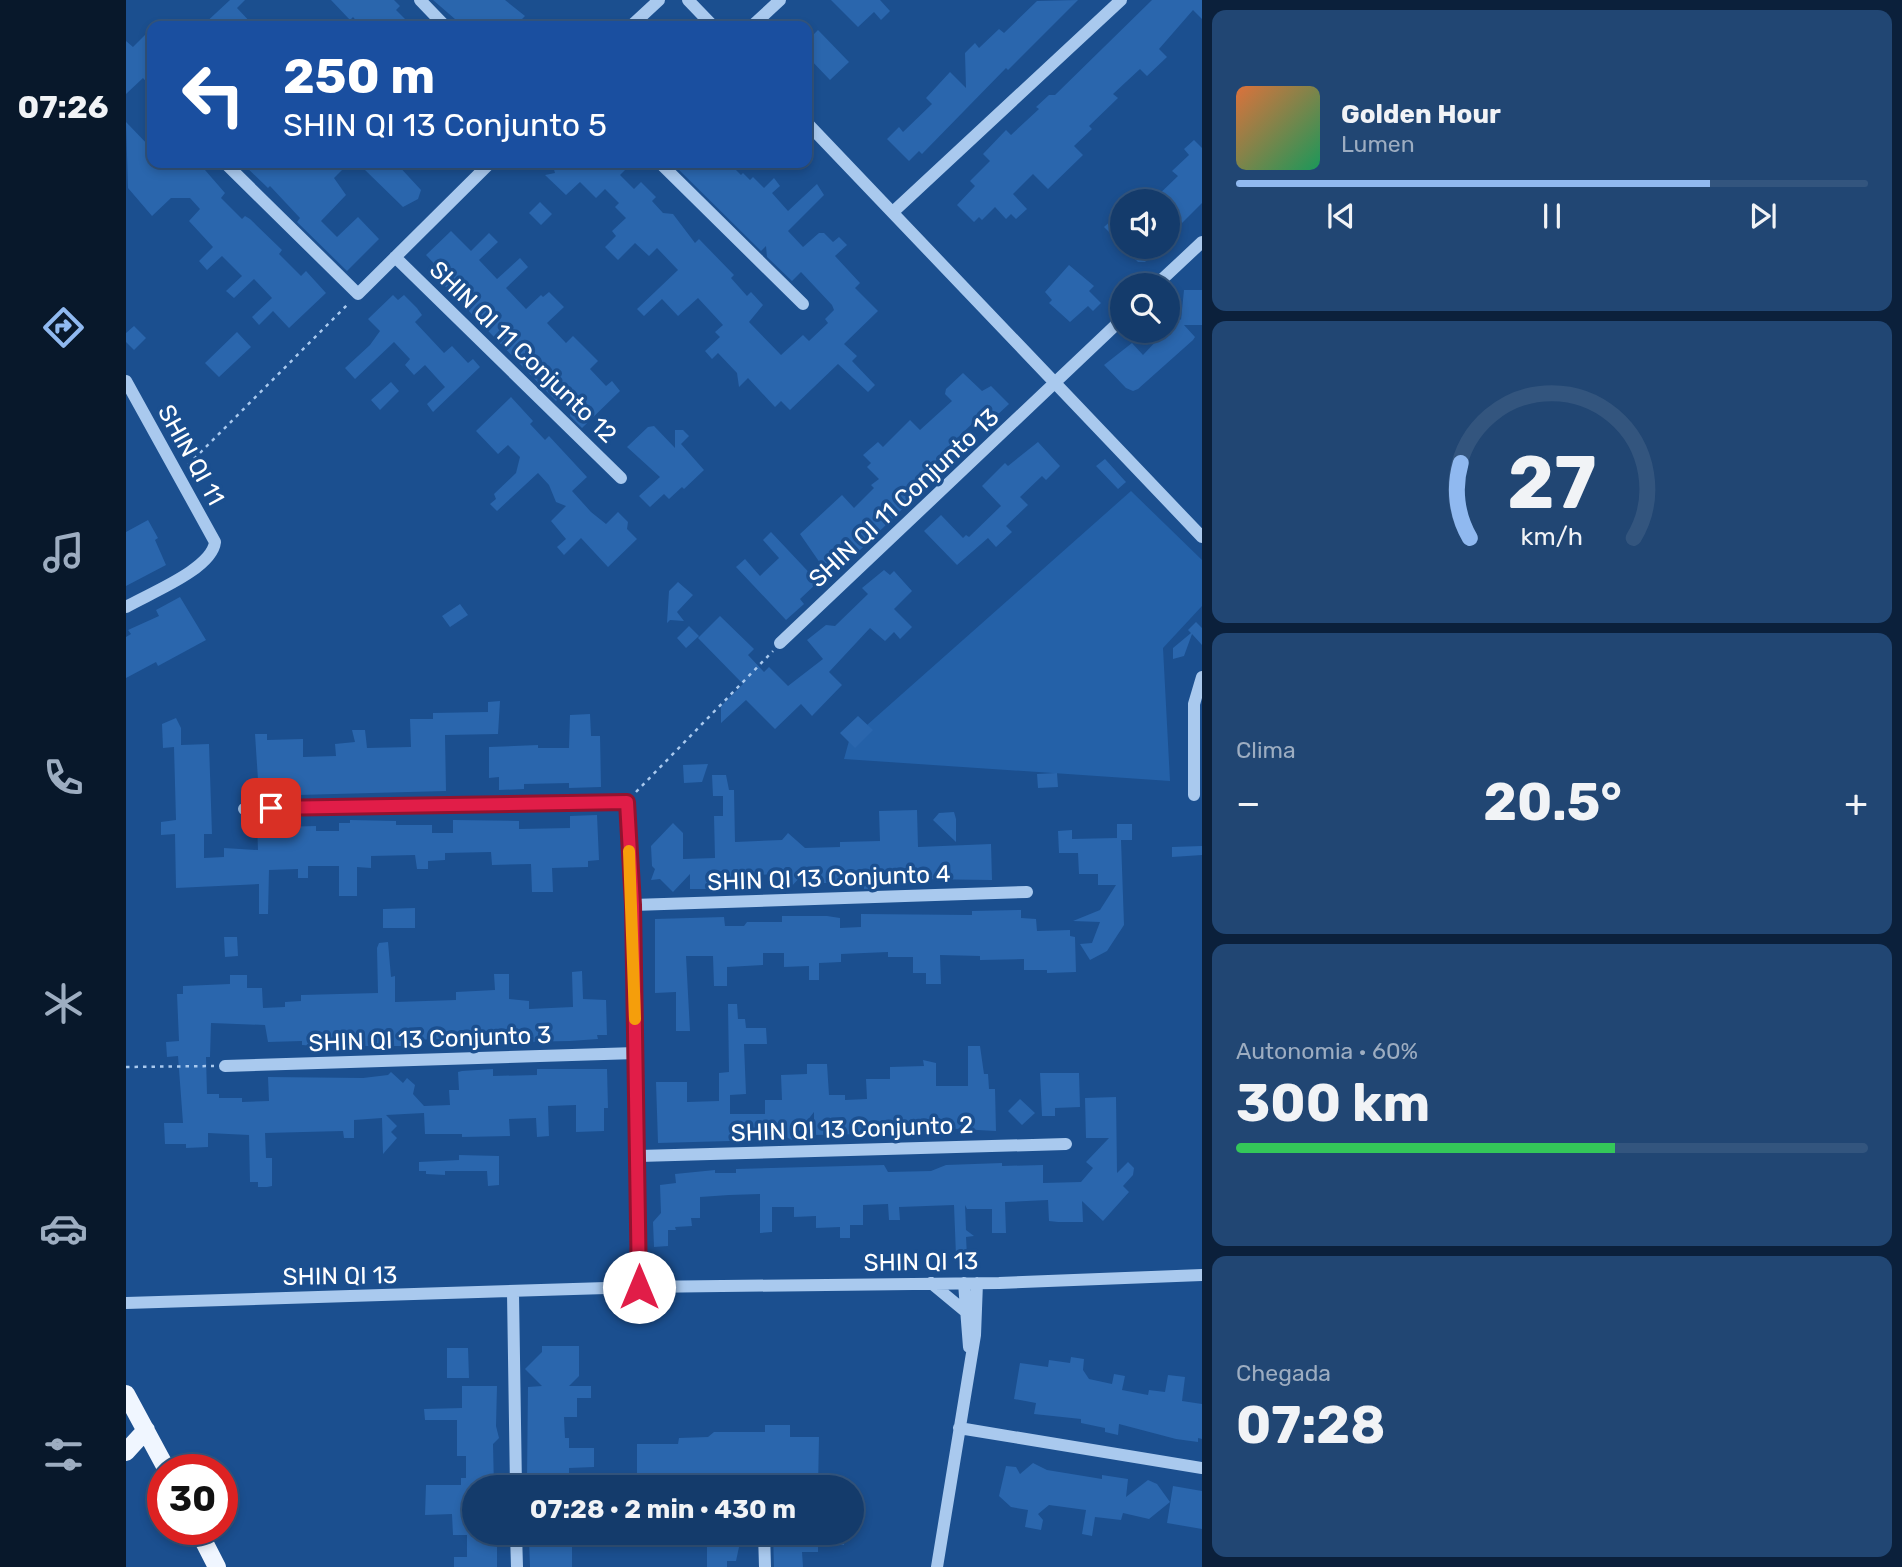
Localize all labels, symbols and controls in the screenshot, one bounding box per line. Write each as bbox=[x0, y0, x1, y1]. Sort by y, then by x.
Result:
text: 250 m bbox=[283, 47, 435, 105]
icon: left bbox=[168, 49, 259, 140]
text: 07:26 bbox=[17, 88, 109, 126]
text: Golden Hour bbox=[1341, 99, 1501, 130]
text: SHIN QI 13 Conjunto 5 bbox=[283, 106, 607, 144]
text: Lumen bbox=[1341, 130, 1415, 158]
map controls bbox=[1110, 189, 1180, 343]
button: sound bbox=[1110, 189, 1180, 259]
icon: previous bbox=[1322, 197, 1360, 235]
icon: pause bbox=[1533, 197, 1571, 235]
icon: next bbox=[1744, 197, 1782, 235]
street label: SHIN QI 11 Conjunto 12 bbox=[424, 255, 622, 449]
button: search bbox=[1110, 273, 1180, 343]
icon: directions bbox=[39, 303, 88, 352]
street label: SHIN QI 11 bbox=[152, 400, 230, 510]
street label: SHIN QI 11 Conjunto 13 bbox=[803, 403, 1005, 593]
text: 27 bbox=[1507, 441, 1597, 527]
text: km/h bbox=[1521, 522, 1583, 551]
icon: music bbox=[39, 528, 88, 577]
text: Clima bbox=[1236, 736, 1296, 764]
icon: phone bbox=[39, 753, 88, 802]
text: 20.5° bbox=[1483, 771, 1622, 833]
pin bbox=[241, 778, 301, 838]
text: − bbox=[1236, 780, 1261, 826]
text: + bbox=[1844, 780, 1868, 826]
icon: arrive bbox=[252, 789, 290, 827]
street label: SHIN QI 13 Conjunto 4 bbox=[707, 860, 951, 896]
icon: climate bbox=[39, 979, 88, 1028]
street label: SHIN QI 13 Conjunto 3 bbox=[308, 1021, 552, 1057]
text: Autonomia · 60% bbox=[1236, 1037, 1418, 1065]
text: 300 km bbox=[1236, 1072, 1430, 1134]
street label: SHIN QI 13 Conjunto 2 bbox=[730, 1111, 974, 1147]
icon: car bbox=[39, 1204, 88, 1253]
street label: SHIN QI 13 bbox=[863, 1247, 979, 1277]
position arrow bbox=[602, 1250, 676, 1324]
street label: SHIN QI 13 bbox=[282, 1261, 398, 1291]
text: Chegada bbox=[1236, 1359, 1331, 1387]
text: 07:28 bbox=[1236, 1394, 1385, 1456]
icon: filters bbox=[39, 1430, 88, 1479]
speed limit sign: 30 bbox=[147, 1454, 238, 1545]
text: 07:28 · 2 min · 430 m bbox=[530, 1494, 796, 1525]

